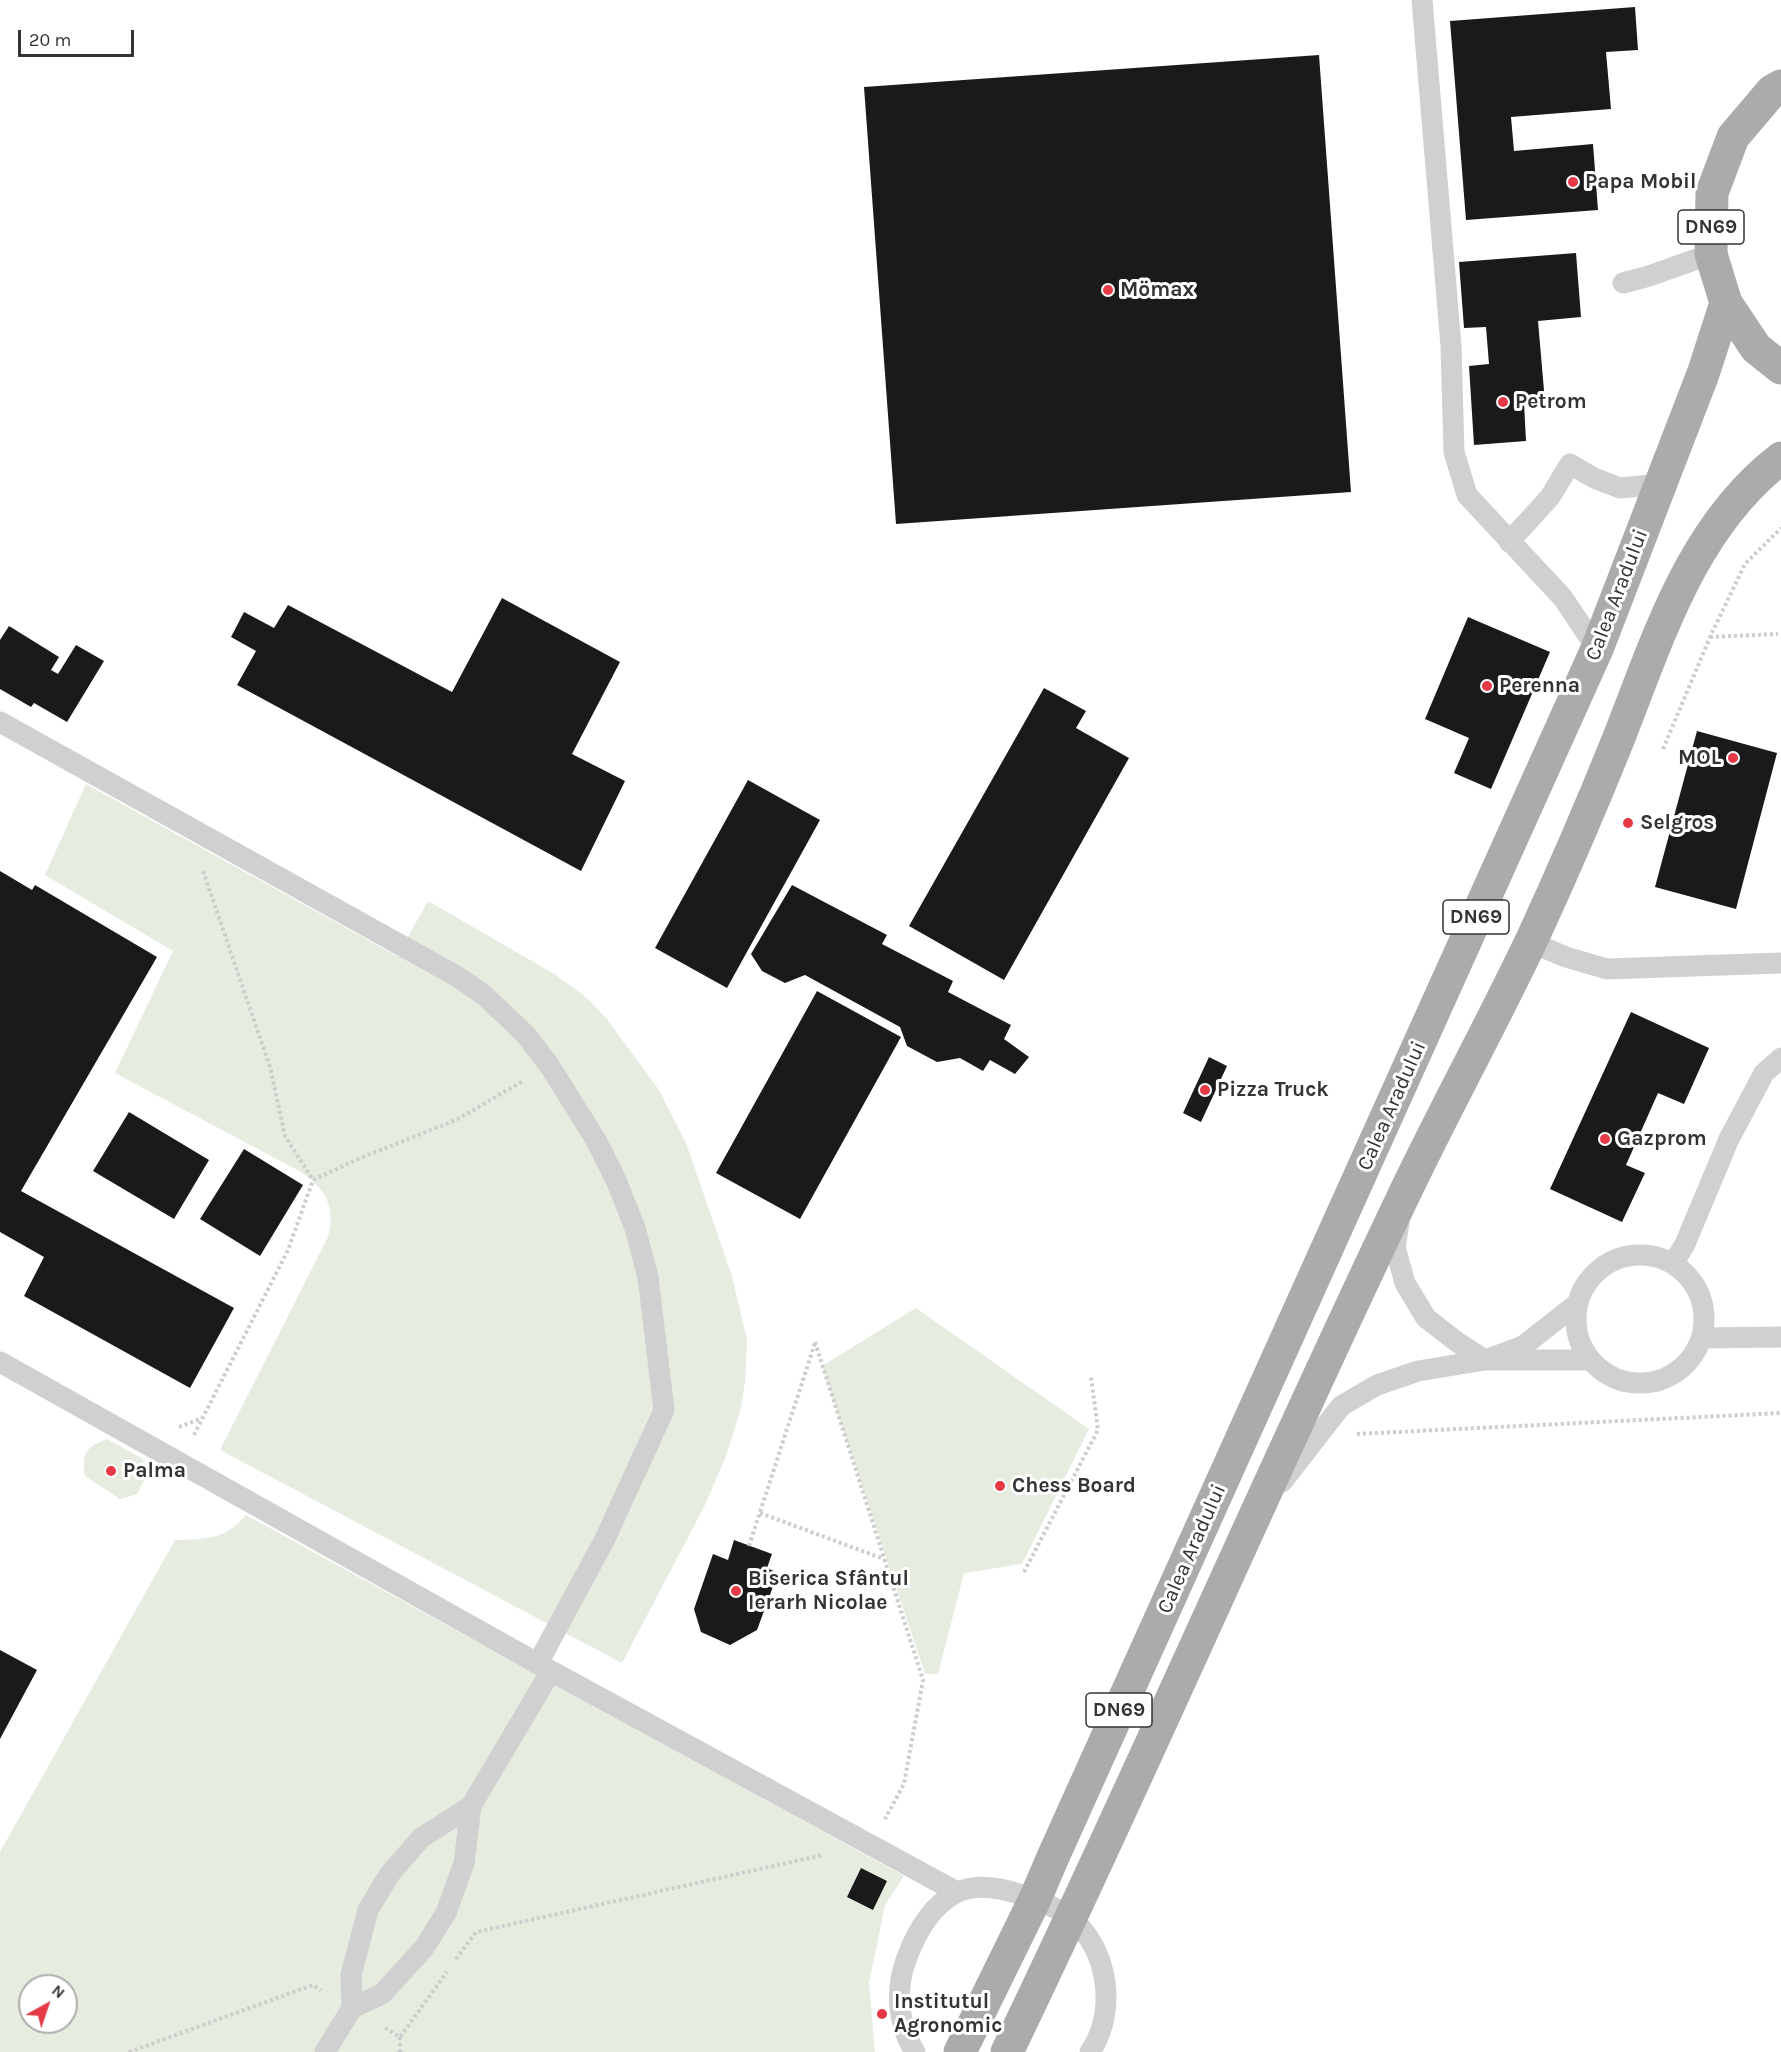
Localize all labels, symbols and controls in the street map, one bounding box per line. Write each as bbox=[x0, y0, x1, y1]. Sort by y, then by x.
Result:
scale bar bbox=[21, 18, 136, 56]
text: 20 m bbox=[29, 29, 71, 51]
place label: Papa Mobil bbox=[1585, 169, 1696, 195]
marker: Papa Mobil bbox=[1566, 175, 1580, 189]
road number: DN69 bbox=[1678, 210, 1744, 244]
place label: Mömax bbox=[1120, 277, 1194, 303]
marker: Mömax bbox=[1101, 283, 1115, 297]
place label: Petrom bbox=[1515, 389, 1587, 415]
marker: Petrom bbox=[1496, 395, 1510, 409]
street label: Calea Aradului bbox=[1580, 526, 1654, 664]
place label: Perenna bbox=[1499, 673, 1580, 699]
marker: Perenna bbox=[1480, 679, 1494, 693]
place label: MOL bbox=[1678, 745, 1721, 771]
marker: MOL bbox=[1726, 751, 1740, 765]
place label: Selgros bbox=[1640, 810, 1714, 836]
marker: Selgros bbox=[1621, 816, 1635, 830]
road number: DN69 bbox=[1443, 900, 1509, 934]
street label: Calea Aradului bbox=[1352, 1037, 1432, 1175]
place label: Pizza Truck bbox=[1217, 1077, 1329, 1103]
marker: Pizza Truck bbox=[1198, 1083, 1212, 1097]
place label: Gazprom bbox=[1617, 1126, 1707, 1152]
marker: Gazprom bbox=[1598, 1132, 1612, 1146]
place label: Palma bbox=[123, 1458, 186, 1484]
marker: Palma bbox=[104, 1464, 118, 1478]
place label: Chess Board bbox=[1012, 1473, 1136, 1499]
marker: Chess Board bbox=[993, 1479, 1007, 1493]
street label: Calea Aradului bbox=[1152, 1480, 1232, 1618]
place label: Biserica Sfântul Ierarh Nicolae bbox=[748, 1566, 909, 1616]
marker: Biserica Sfântul Ierarh Nicolae bbox=[729, 1584, 743, 1598]
road number: DN69 bbox=[1086, 1693, 1152, 1727]
north arrow bbox=[18, 1974, 78, 2034]
text: N bbox=[48, 1980, 69, 2002]
place label: Institutul Agronomic bbox=[894, 1989, 1002, 2039]
marker: Institutul Agronomic bbox=[875, 2007, 889, 2021]

